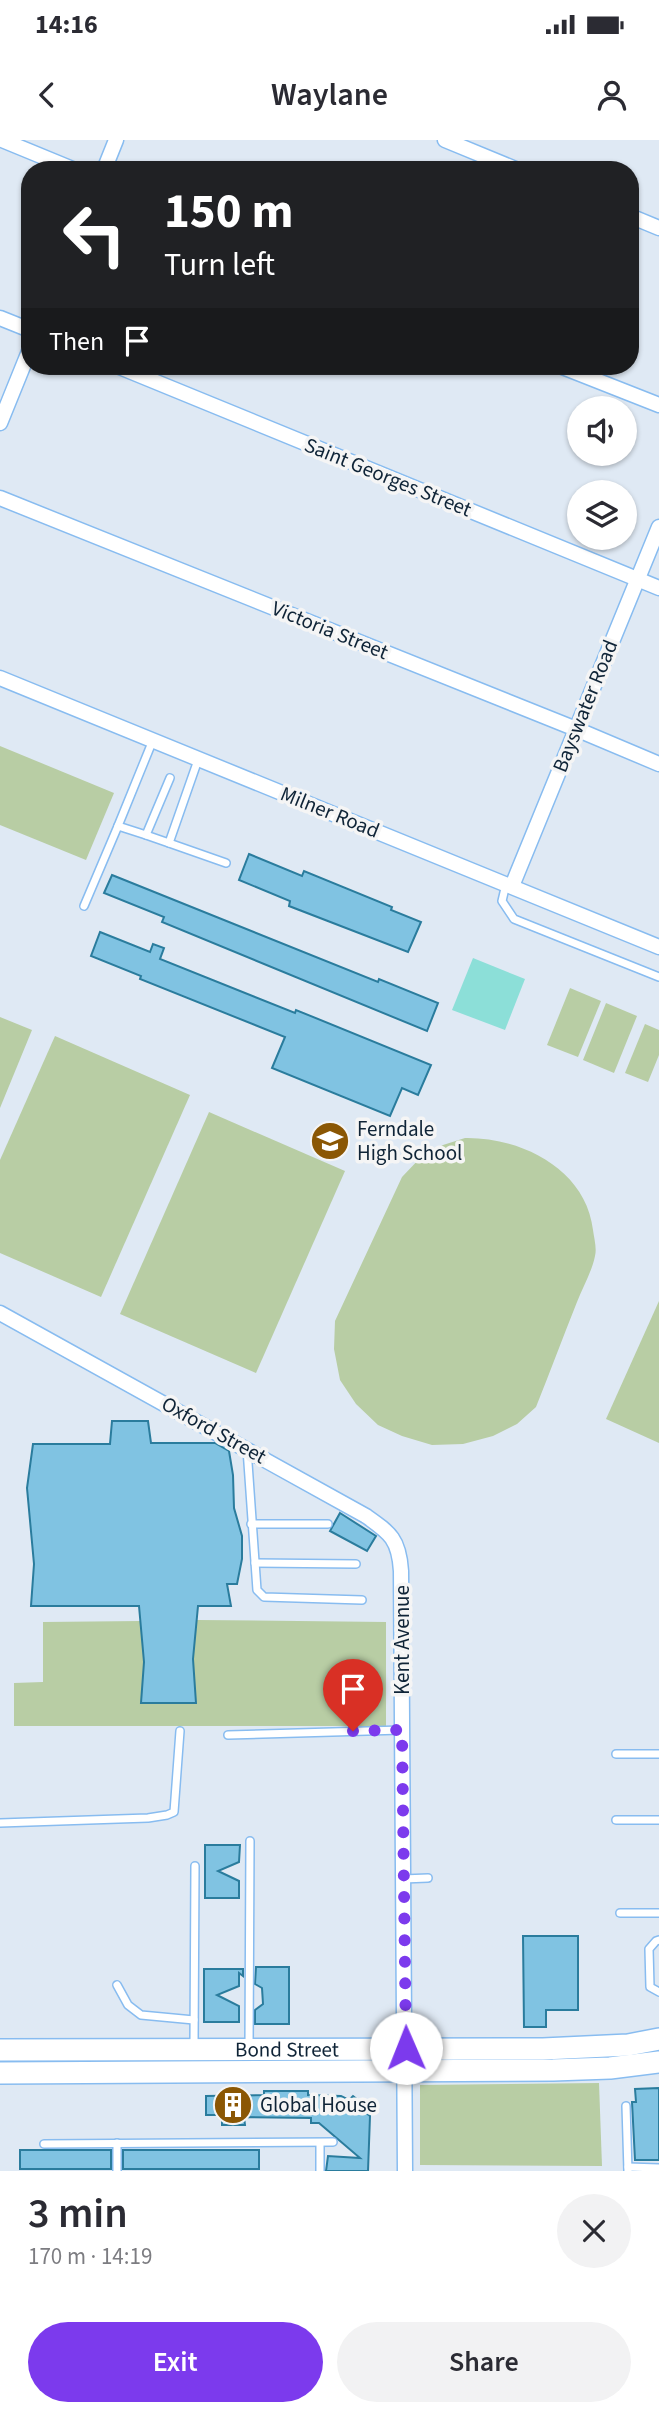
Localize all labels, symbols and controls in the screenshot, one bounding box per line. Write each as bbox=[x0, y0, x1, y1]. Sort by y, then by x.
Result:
text: 14:16 bbox=[35, 6, 98, 43]
text: Waylane bbox=[271, 72, 388, 118]
icon: back bbox=[28, 76, 66, 114]
icon: person bbox=[593, 76, 631, 114]
text: 150 m bbox=[164, 177, 293, 247]
icon: left bbox=[49, 189, 140, 280]
text: Turn left bbox=[164, 242, 275, 288]
icon: arrive bbox=[118, 322, 156, 360]
text: Then bbox=[49, 323, 104, 360]
map controls bbox=[567, 396, 637, 550]
button: sound bbox=[567, 396, 637, 466]
street label: Saint Georges Street bbox=[300, 430, 476, 524]
button: layers bbox=[567, 480, 637, 550]
street label: Victoria Street bbox=[267, 593, 393, 667]
street label: Bayswater Road bbox=[545, 635, 625, 777]
street label: Milner Road bbox=[276, 779, 384, 845]
place label: Ferndale High School bbox=[357, 1114, 462, 1168]
school or university icon: Ferndale High School bbox=[309, 1120, 351, 1162]
street label: Oxford Street bbox=[156, 1389, 272, 1471]
street label: Kent Avenue bbox=[387, 1585, 417, 1695]
pin bbox=[323, 1659, 383, 1731]
icon: arrive bbox=[334, 1670, 372, 1708]
position arrow bbox=[369, 2011, 443, 2085]
street label: Bond Street bbox=[235, 2034, 339, 2065]
building icon: Global House bbox=[212, 2084, 254, 2126]
place label: Global House bbox=[260, 2090, 377, 2120]
text: 3 min bbox=[28, 2184, 128, 2244]
button: close bbox=[557, 2194, 631, 2268]
text: 170 m · 14:19 bbox=[28, 2240, 152, 2273]
button: Exit bbox=[28, 2322, 323, 2402]
button: Share bbox=[337, 2322, 631, 2402]

